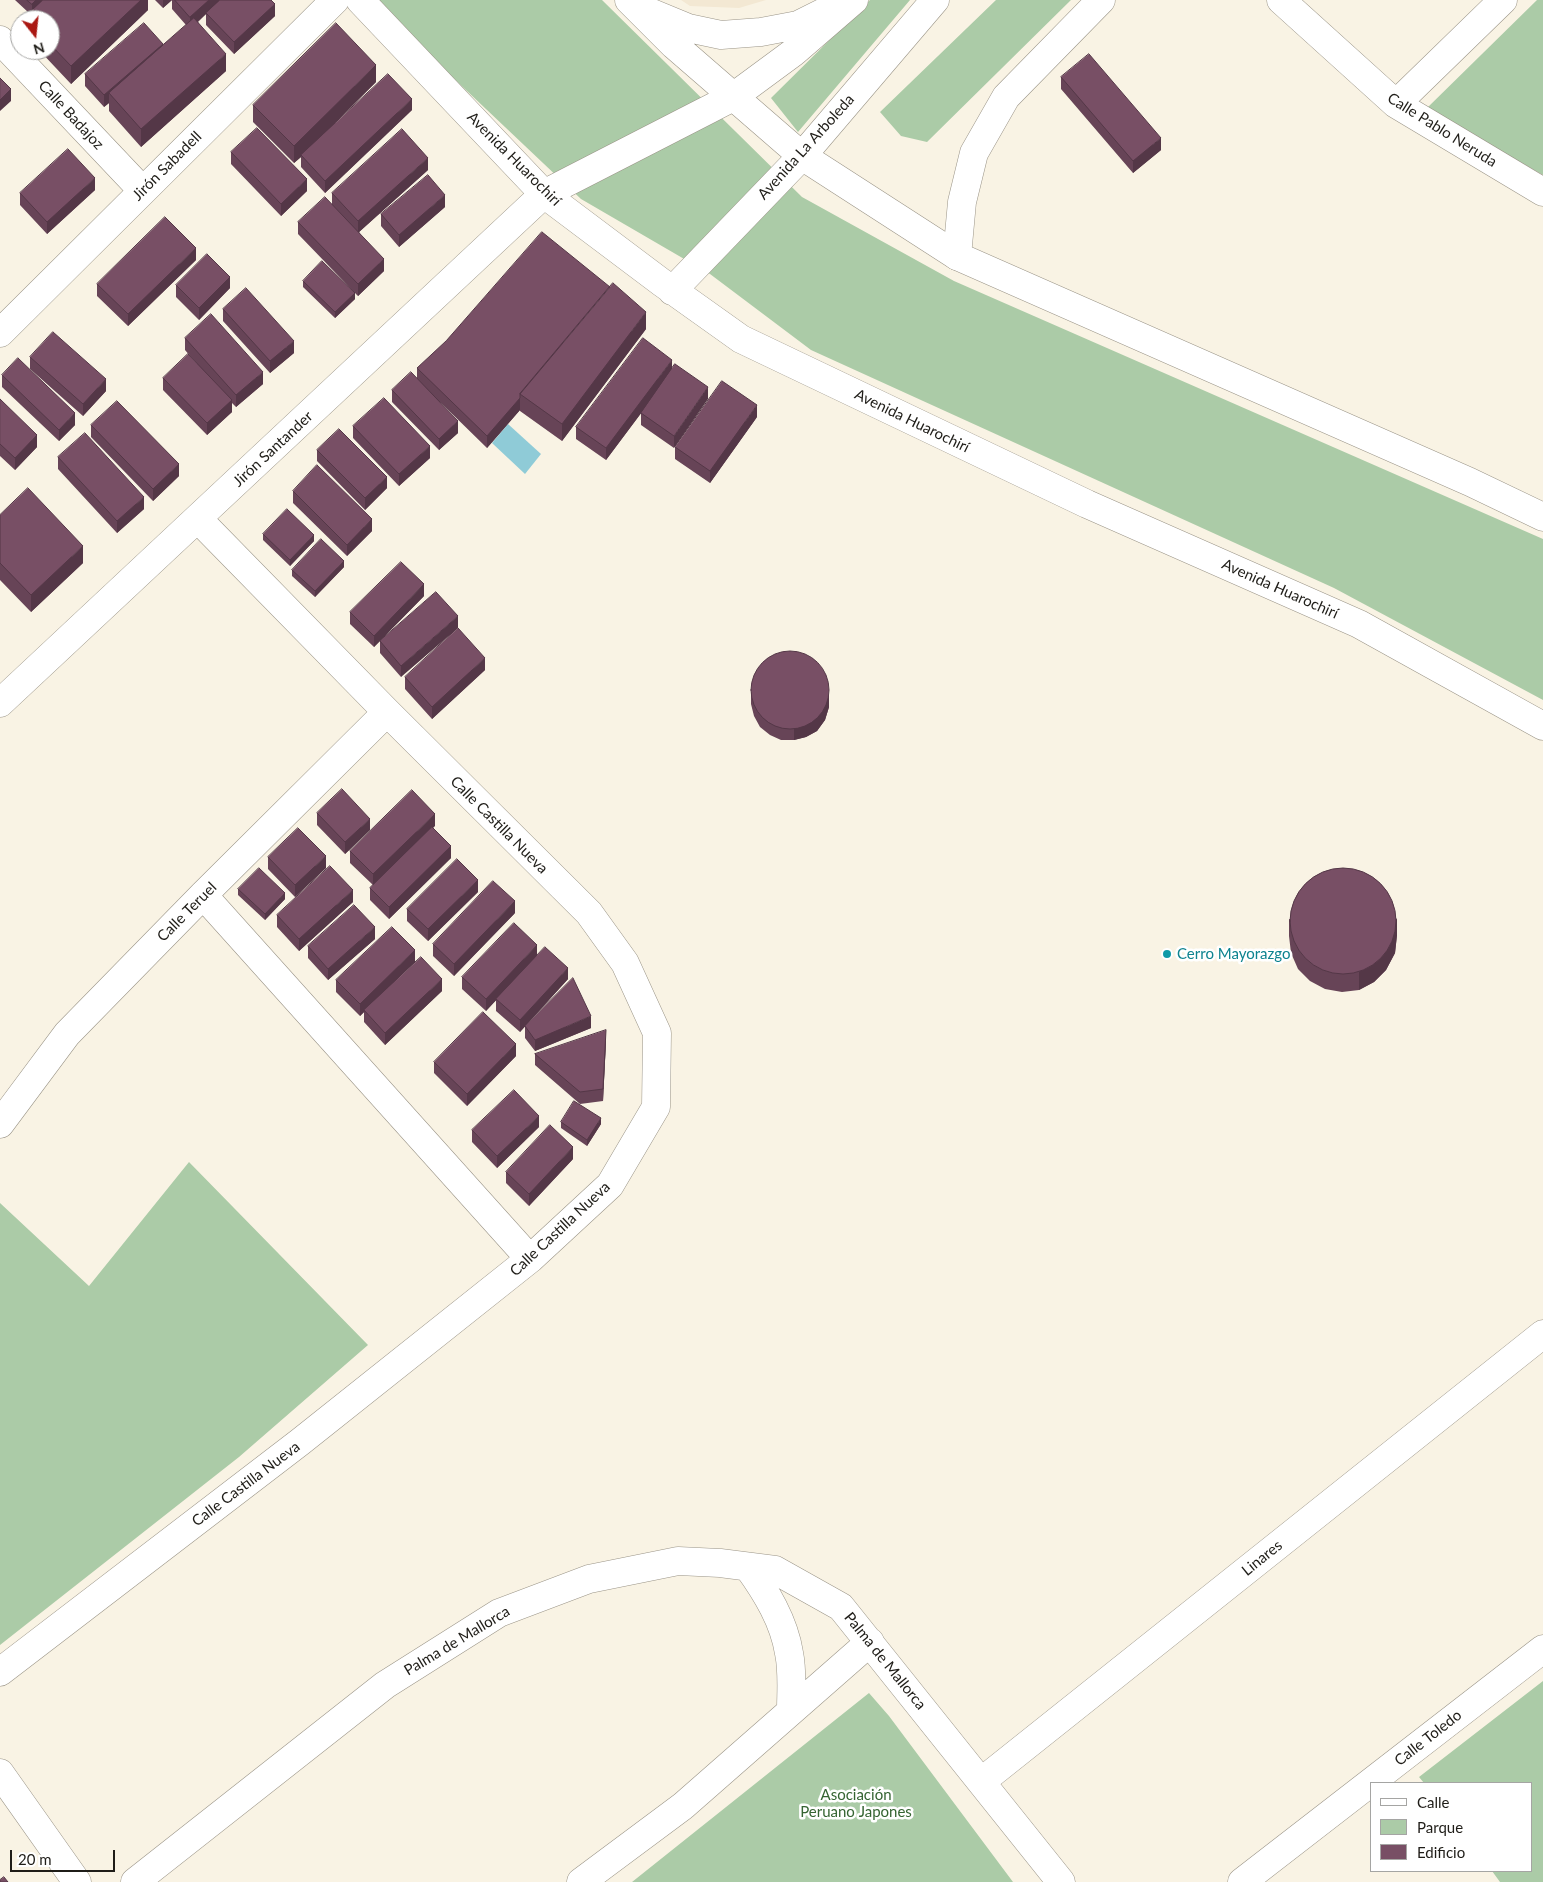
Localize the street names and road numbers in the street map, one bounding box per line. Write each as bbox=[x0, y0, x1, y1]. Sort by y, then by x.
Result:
street label: Calle Badajoz bbox=[34, 77, 108, 153]
street label: Calle Pablo Neruda bbox=[1384, 89, 1500, 171]
street label: Avenida La Arboleda bbox=[754, 91, 858, 203]
street label: Avenida Huarochirí bbox=[463, 108, 565, 210]
street label: Jirón Sabadell bbox=[129, 128, 205, 204]
street label: Avenida Huarochirí bbox=[852, 385, 972, 457]
street label: Jirón Santander bbox=[229, 407, 317, 491]
street label: Avenida Huarochirí bbox=[1219, 555, 1341, 623]
street label: Calle Castilla Nueva bbox=[447, 773, 551, 877]
street label: Calle Teruel bbox=[154, 879, 220, 945]
street label: Calle Castilla Nueva bbox=[506, 1178, 614, 1280]
street label: Calle Castilla Nueva bbox=[189, 1438, 303, 1530]
street label: Linares bbox=[1238, 1536, 1286, 1580]
street label: Palma de Mallorca bbox=[401, 1602, 513, 1680]
street label: Palma de Mallorca bbox=[840, 1609, 930, 1713]
street label: Calle Toledo bbox=[1391, 1706, 1465, 1770]

